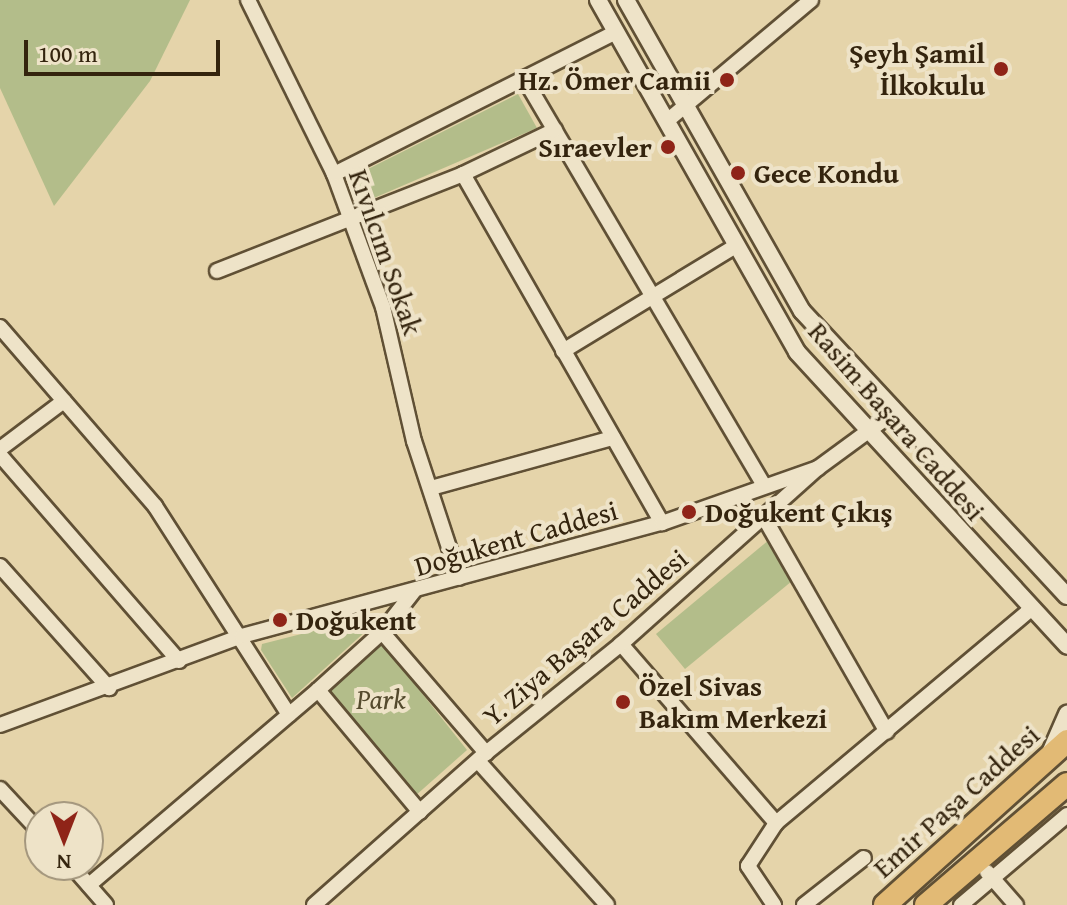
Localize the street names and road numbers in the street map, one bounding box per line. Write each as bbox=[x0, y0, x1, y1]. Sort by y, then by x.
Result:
street label: Kıvılcım Sokak bbox=[342, 165, 430, 339]
street label: Rasim Başara Caddesi bbox=[802, 315, 992, 527]
street label: Doğukent Caddesi bbox=[411, 493, 621, 583]
street label: Y. Ziya Başara Caddesi bbox=[476, 541, 694, 733]
street label: Emir Paşa Caddesi bbox=[866, 718, 1046, 884]

